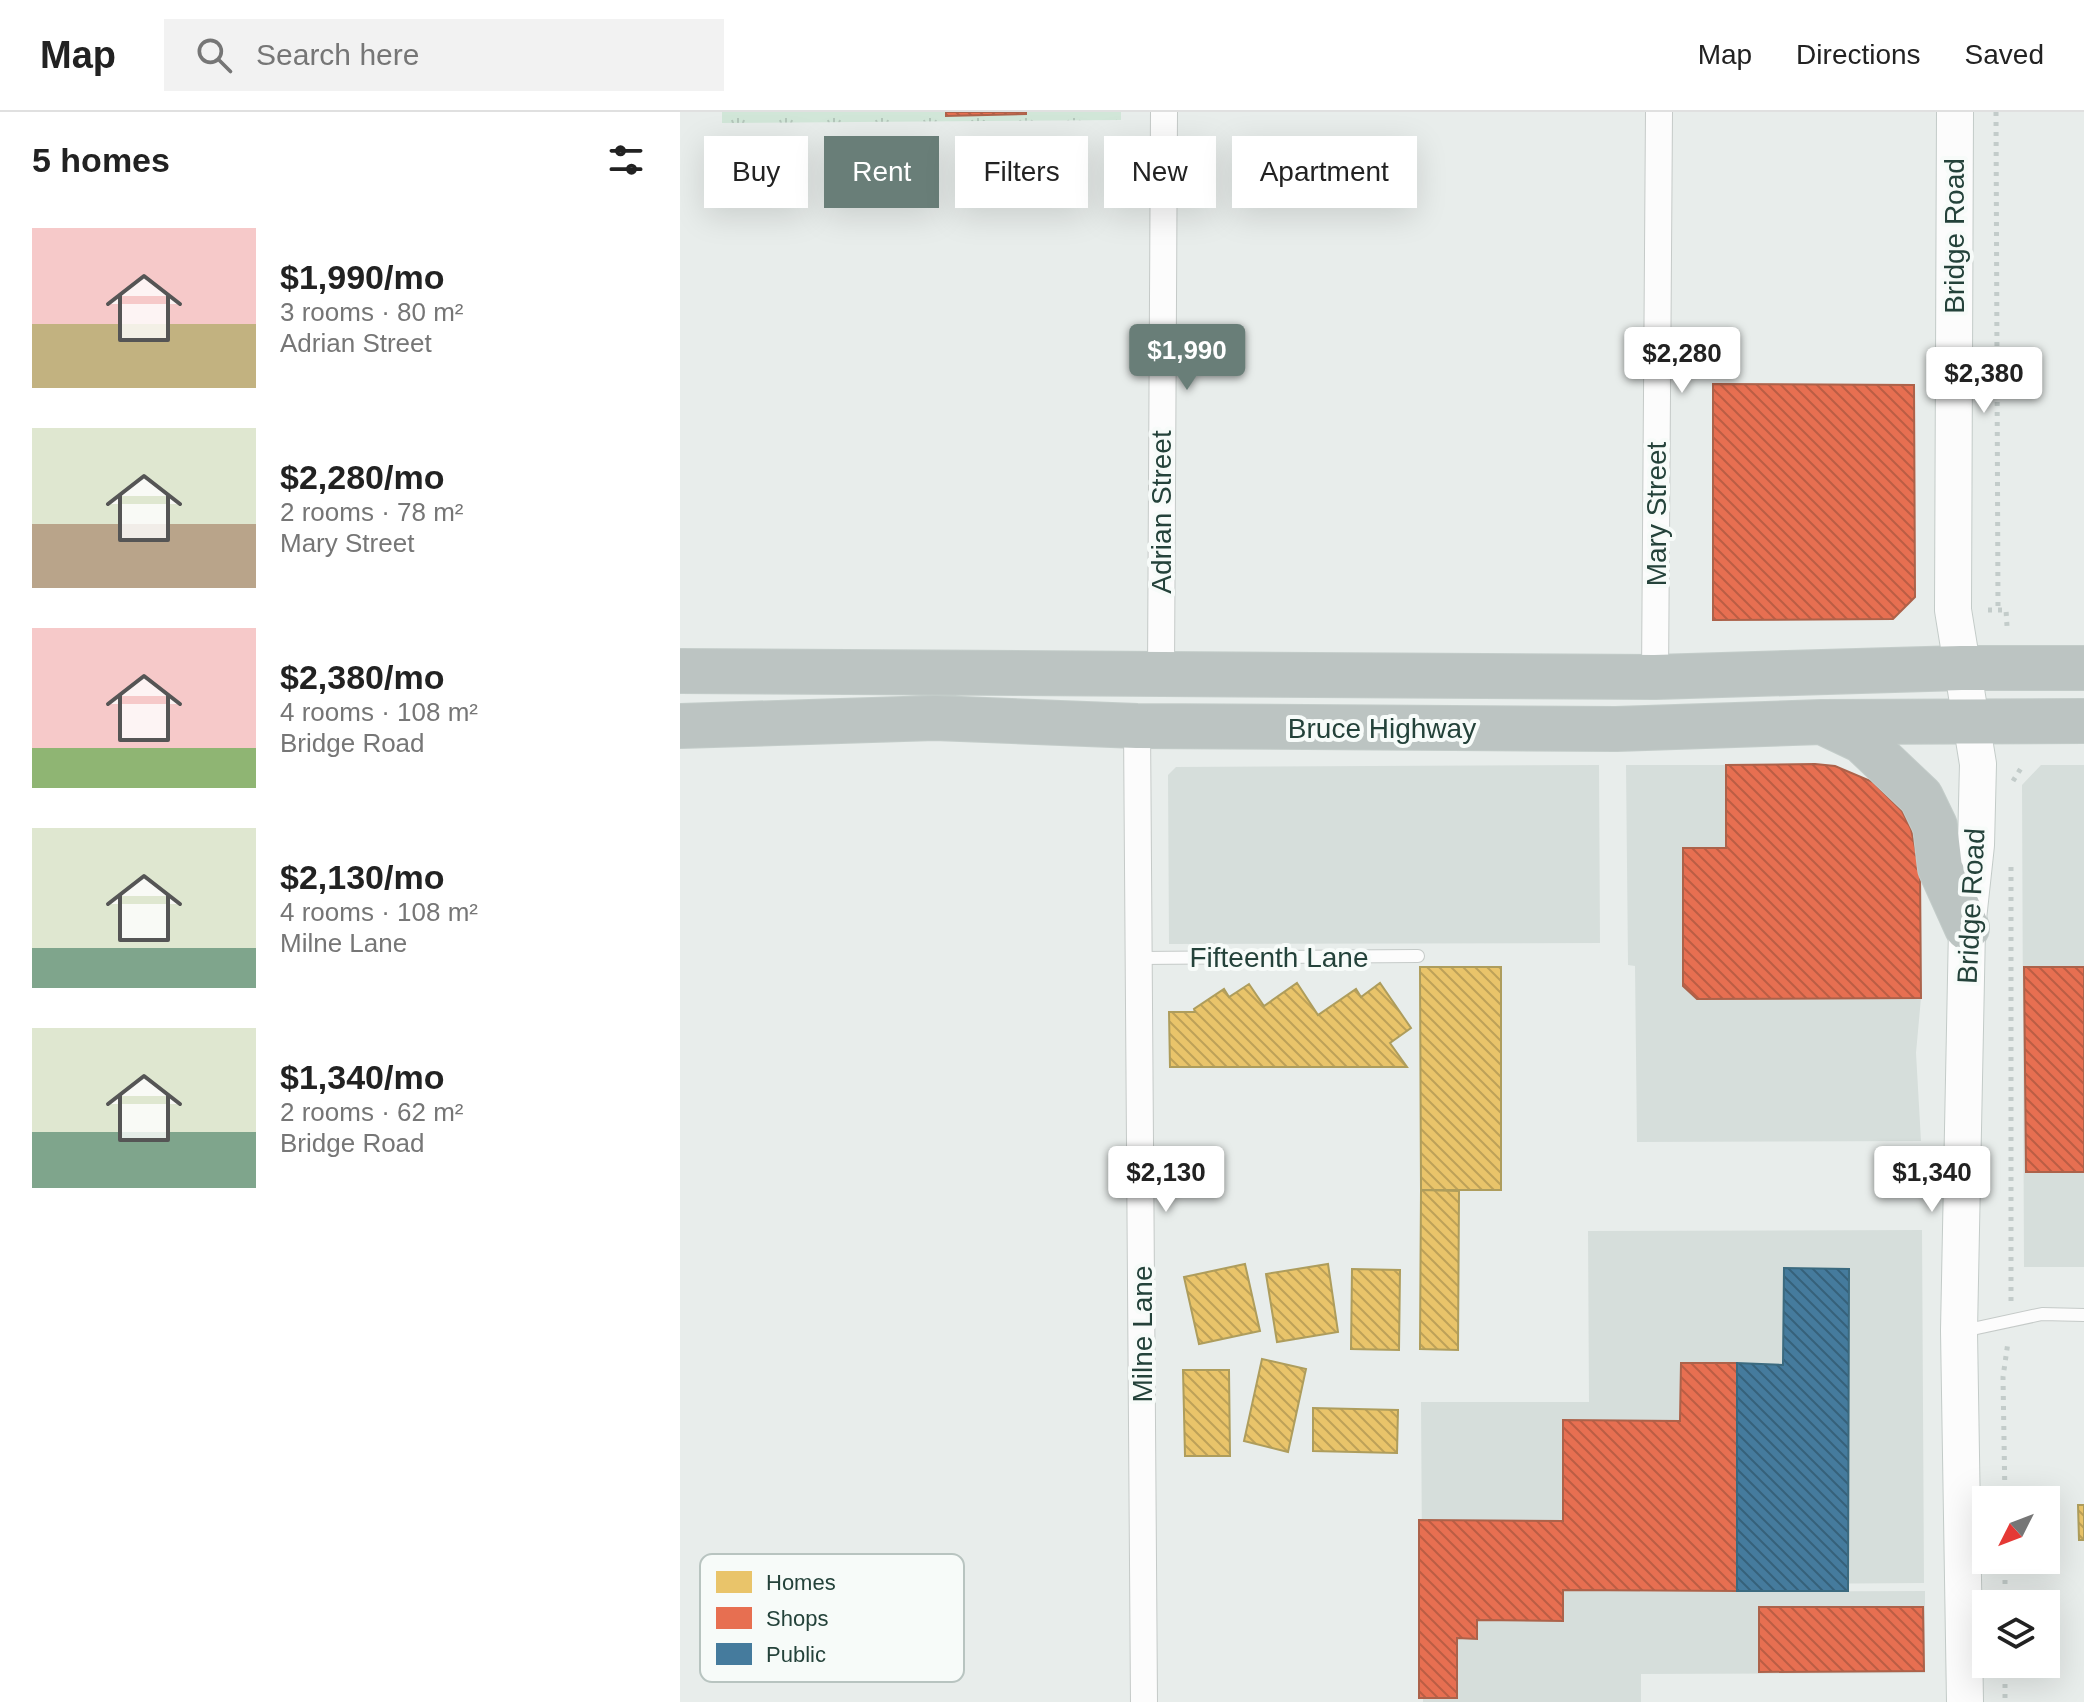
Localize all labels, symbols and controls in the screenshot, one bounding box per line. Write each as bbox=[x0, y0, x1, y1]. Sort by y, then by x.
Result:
search box bbox=[164, 19, 724, 91]
icon: search bbox=[192, 33, 236, 77]
text: Map bbox=[40, 34, 116, 76]
text: Search here bbox=[256, 38, 419, 71]
text: Map bbox=[1698, 39, 1752, 70]
text: Directions bbox=[1796, 39, 1921, 70]
text: Saved bbox=[1965, 39, 2044, 70]
chip: Buy bbox=[704, 136, 808, 208]
chip: Rent bbox=[824, 136, 939, 208]
chip: Filters bbox=[955, 136, 1088, 208]
chip: New bbox=[1104, 136, 1216, 208]
chip: Apartment bbox=[1232, 136, 1417, 208]
icon: filters bbox=[604, 138, 648, 182]
text: 5 homes bbox=[32, 141, 170, 179]
street label: Bridge Road bbox=[1939, 158, 1970, 314]
text: $1,990/mo bbox=[280, 258, 444, 296]
icon: home bbox=[96, 260, 192, 356]
text: 3 rooms · 80 m² bbox=[280, 297, 464, 327]
pin: $1,990 bbox=[1122, 324, 1252, 392]
pin: $2,280 bbox=[1617, 327, 1747, 395]
text: Adrian Street bbox=[280, 328, 432, 358]
text: $1,990 bbox=[1147, 335, 1227, 365]
text: $2,280 bbox=[1642, 338, 1722, 368]
pin: $2,380 bbox=[1919, 347, 2049, 415]
text: $2,380 bbox=[1944, 358, 2024, 388]
street label: Adrian Street bbox=[1146, 430, 1177, 594]
street label: Mary Street bbox=[1641, 441, 1672, 586]
text: $2,280/mo bbox=[280, 458, 444, 496]
icon: home bbox=[96, 460, 192, 556]
text: 2 rooms · 78 m² bbox=[280, 497, 464, 527]
text: Mary Street bbox=[280, 528, 414, 558]
text: $2,380/mo bbox=[280, 658, 444, 696]
icon: home bbox=[96, 660, 192, 756]
text: 4 rooms · 108 m² bbox=[280, 697, 478, 727]
street label: Bruce Highway bbox=[1288, 713, 1476, 744]
text: Bridge Road bbox=[280, 728, 425, 758]
street label: Bridge Road bbox=[1951, 827, 1991, 985]
text: $2,130/mo bbox=[280, 858, 444, 896]
icon: home bbox=[96, 860, 192, 956]
text: 4 rooms · 108 m² bbox=[280, 897, 478, 927]
text: Milne Lane bbox=[280, 928, 407, 958]
street label: Fifteenth Lane bbox=[1189, 942, 1369, 973]
text: $1,340/mo bbox=[280, 1058, 444, 1096]
icon: home bbox=[96, 1060, 192, 1156]
text: 2 rooms · 62 m² bbox=[280, 1097, 464, 1127]
text: Bridge Road bbox=[280, 1128, 425, 1158]
pin: $2,130 bbox=[1101, 1146, 1231, 1214]
pin: $1,340 bbox=[1867, 1146, 1997, 1214]
text: $2,130 bbox=[1126, 1157, 1206, 1187]
text: $1,340 bbox=[1892, 1157, 1972, 1187]
street label: Milne Lane bbox=[1127, 1266, 1158, 1402]
north arrow bbox=[1972, 1486, 2060, 1574]
map controls bbox=[1972, 1486, 2060, 1678]
legend bbox=[700, 1554, 964, 1682]
text: Homes bbox=[766, 1570, 836, 1595]
button: layers bbox=[1972, 1590, 2060, 1678]
text: Shops bbox=[766, 1606, 828, 1631]
text: Public bbox=[766, 1642, 826, 1667]

